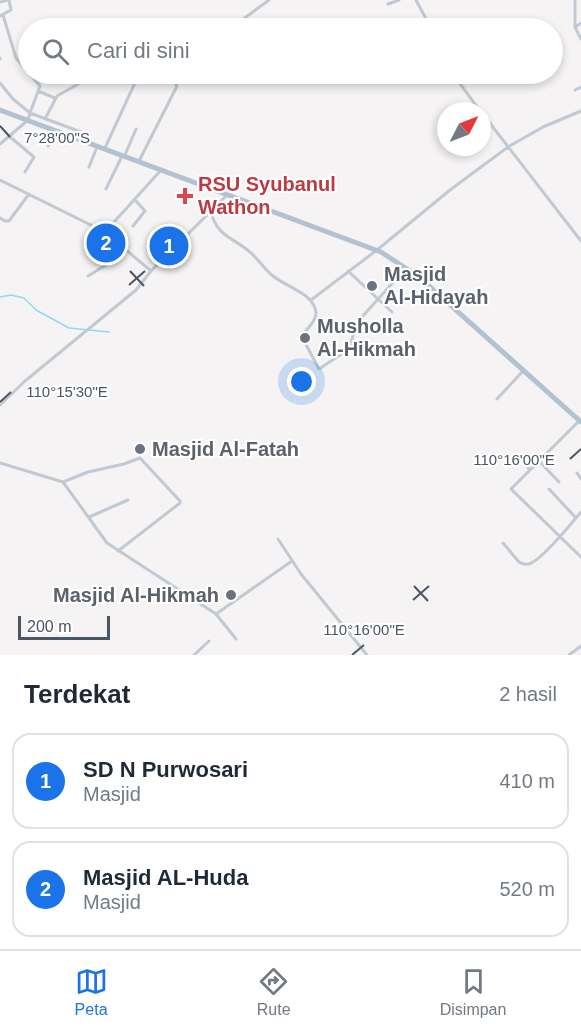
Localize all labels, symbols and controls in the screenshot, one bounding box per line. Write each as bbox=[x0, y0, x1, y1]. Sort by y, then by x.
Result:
search box bbox=[18, 18, 563, 84]
icon: search bbox=[39, 35, 72, 68]
text: Cari di sini bbox=[87, 38, 190, 63]
north arrow bbox=[437, 102, 491, 156]
text: 7°28'00"S bbox=[24, 129, 90, 146]
place label: RSU Syubanul Wathon bbox=[198, 173, 336, 218]
marker: RSU Syubanul Wathon bbox=[176, 187, 194, 205]
pin: 2 bbox=[86, 220, 126, 266]
pin: 1 bbox=[150, 224, 188, 268]
place label: Masjid Al-Hidayah bbox=[384, 263, 488, 308]
marker: Masjid Al-Hidayah bbox=[365, 279, 379, 293]
place label: Musholla Al-Hikmah bbox=[317, 315, 416, 360]
marker: Musholla Al-Hikmah bbox=[298, 331, 312, 345]
your location bbox=[287, 367, 316, 396]
text: 110°15'30"E bbox=[26, 383, 108, 400]
place label: Masjid Al-Fatah bbox=[152, 438, 299, 460]
marker: Masjid Al-Fatah bbox=[133, 442, 147, 456]
text: 110°16'00"E bbox=[473, 451, 555, 468]
place label: Masjid Al-Hikmah bbox=[53, 584, 219, 606]
marker: Masjid Al-Hikmah bbox=[224, 588, 238, 602]
scale bar bbox=[18, 613, 110, 640]
text: 200 m bbox=[27, 618, 71, 635]
text: 110°16'00"E bbox=[323, 621, 405, 638]
text: Terdekat bbox=[24, 679, 130, 709]
text: 2 hasil bbox=[499, 683, 557, 705]
text: SD N Purwosari bbox=[83, 757, 248, 782]
text: 1 bbox=[40, 770, 51, 792]
text: 410 m bbox=[499, 770, 555, 792]
text: Masjid bbox=[83, 783, 141, 805]
text: Masjid AL-Huda bbox=[83, 865, 248, 890]
text: 2 bbox=[40, 878, 51, 900]
text: 520 m bbox=[499, 878, 555, 900]
text: Masjid bbox=[83, 891, 141, 913]
tab: Peta bbox=[75, 965, 108, 1019]
tab: Rute bbox=[257, 965, 291, 1019]
tab: Disimpan bbox=[440, 965, 506, 1019]

